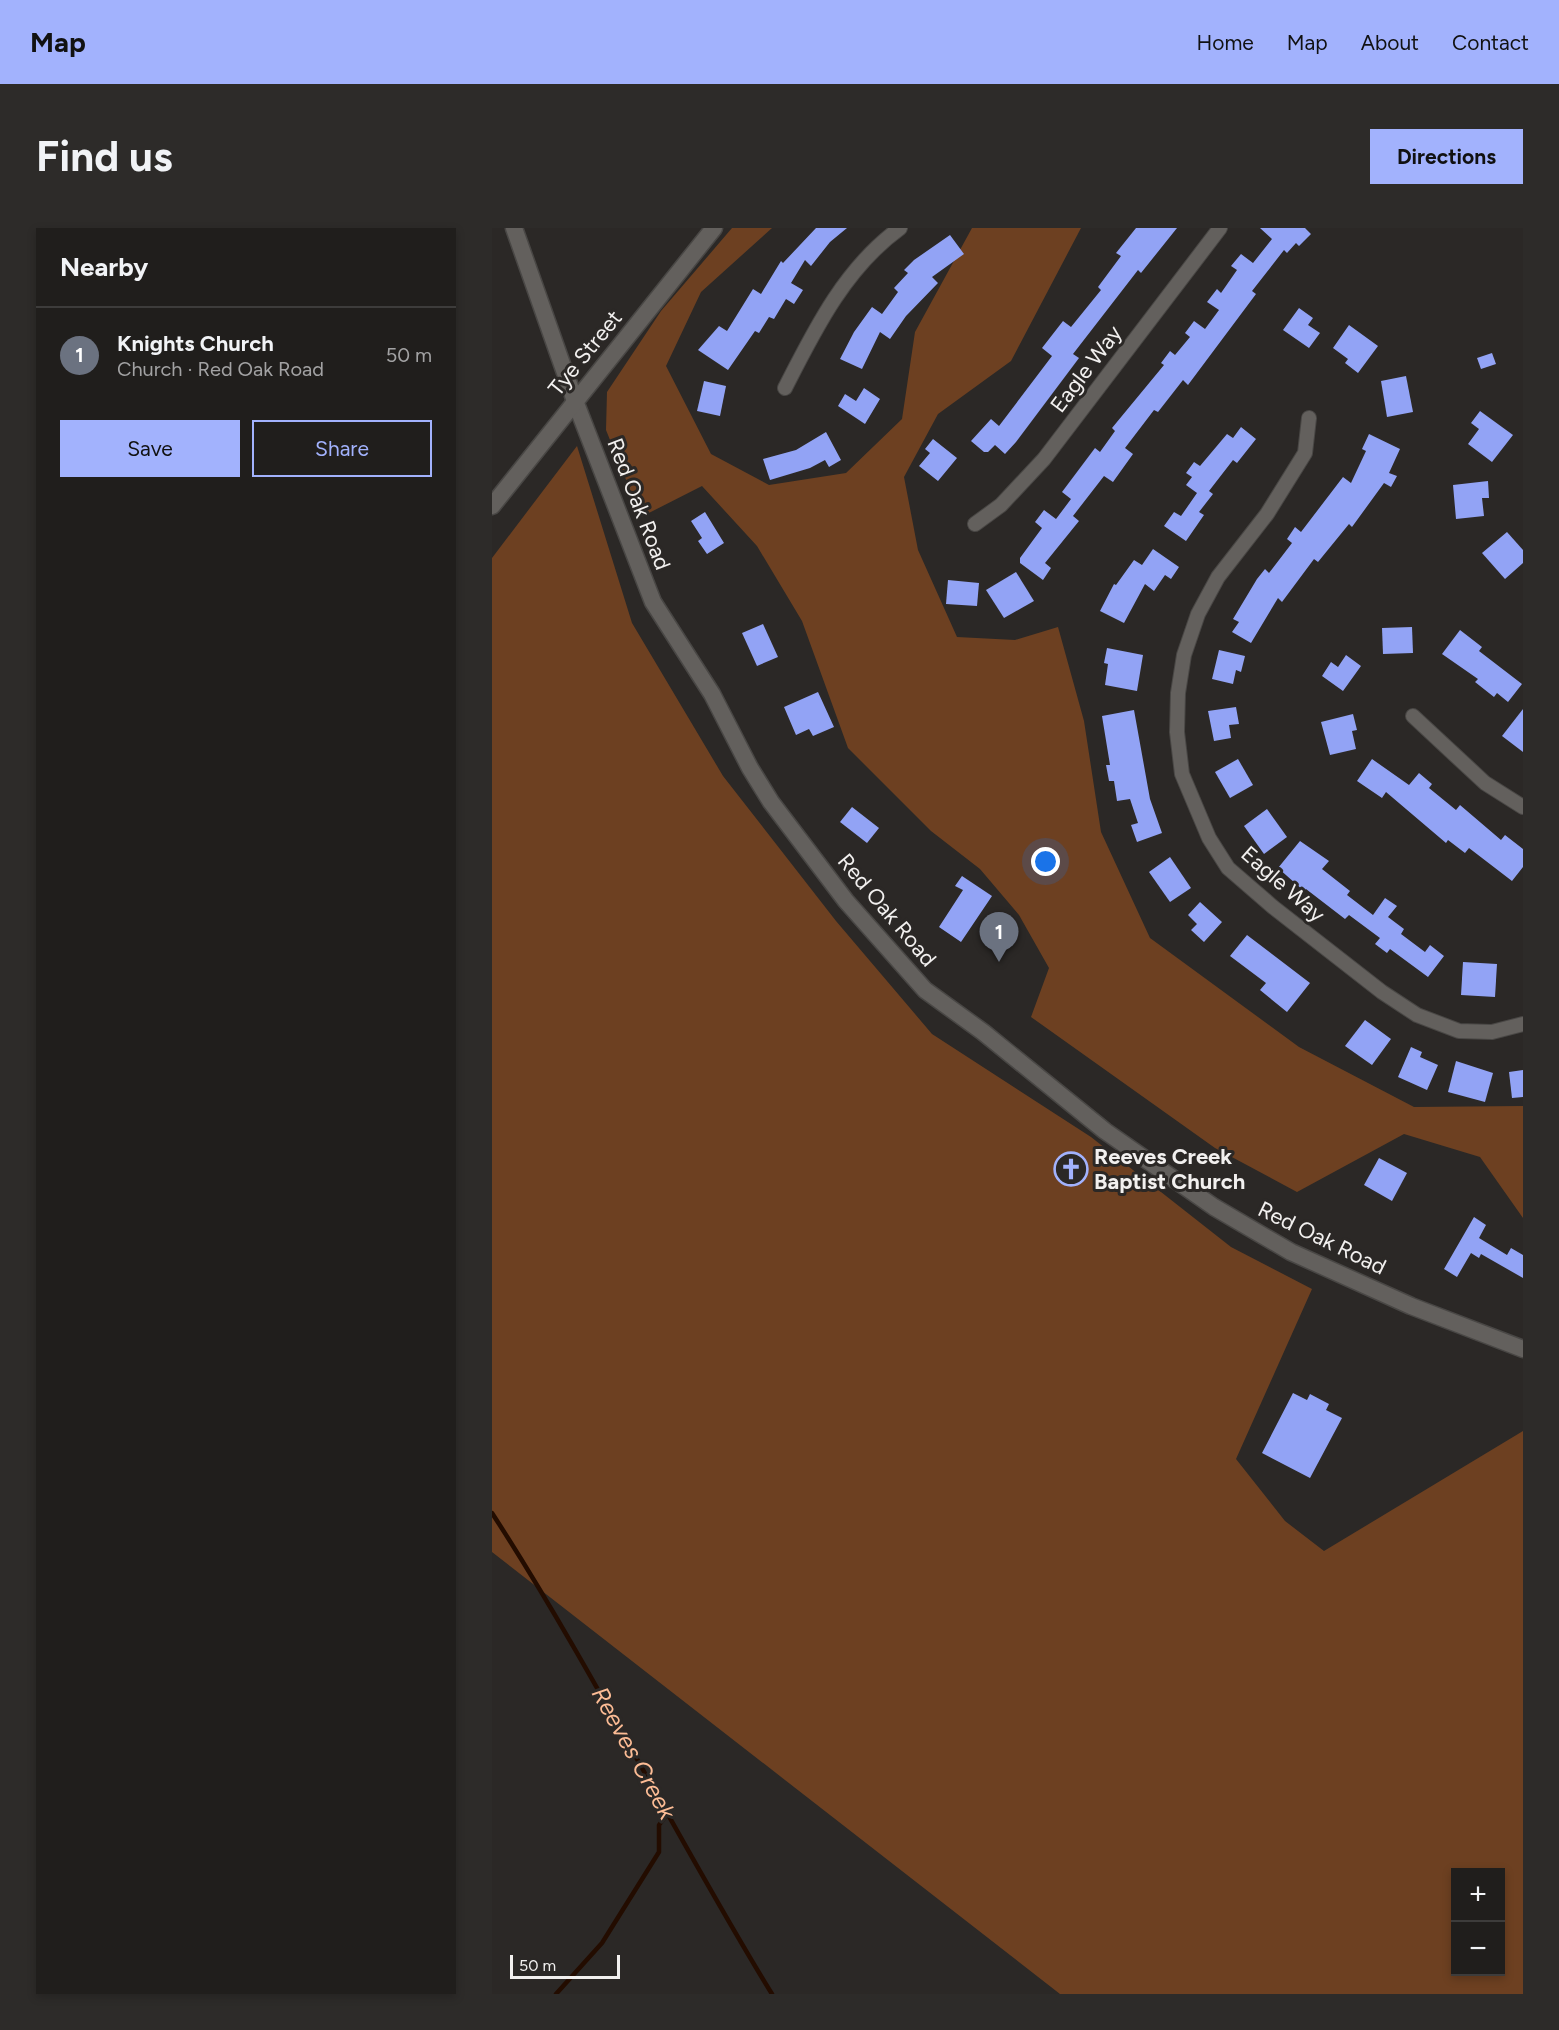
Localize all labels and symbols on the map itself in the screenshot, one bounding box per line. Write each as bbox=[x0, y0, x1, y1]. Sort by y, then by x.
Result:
street label: Tye Street bbox=[542, 305, 628, 401]
street label: Eagle Way bbox=[1044, 320, 1128, 418]
street label: Red Oak Road bbox=[601, 434, 677, 574]
street label: Eagle Way bbox=[1236, 840, 1331, 928]
your location bbox=[1031, 847, 1060, 876]
street label: Red Oak Road bbox=[832, 848, 942, 972]
pin: 1 bbox=[980, 912, 1018, 962]
place label: Reeves Creek Baptist Church bbox=[1094, 1143, 1245, 1195]
church icon: Reeves Creek Baptist Church bbox=[1053, 1151, 1089, 1187]
street label: Red Oak Road bbox=[1254, 1195, 1390, 1281]
water label: Reeves Creek bbox=[586, 1682, 683, 1826]
scale bar bbox=[510, 1952, 620, 1980]

